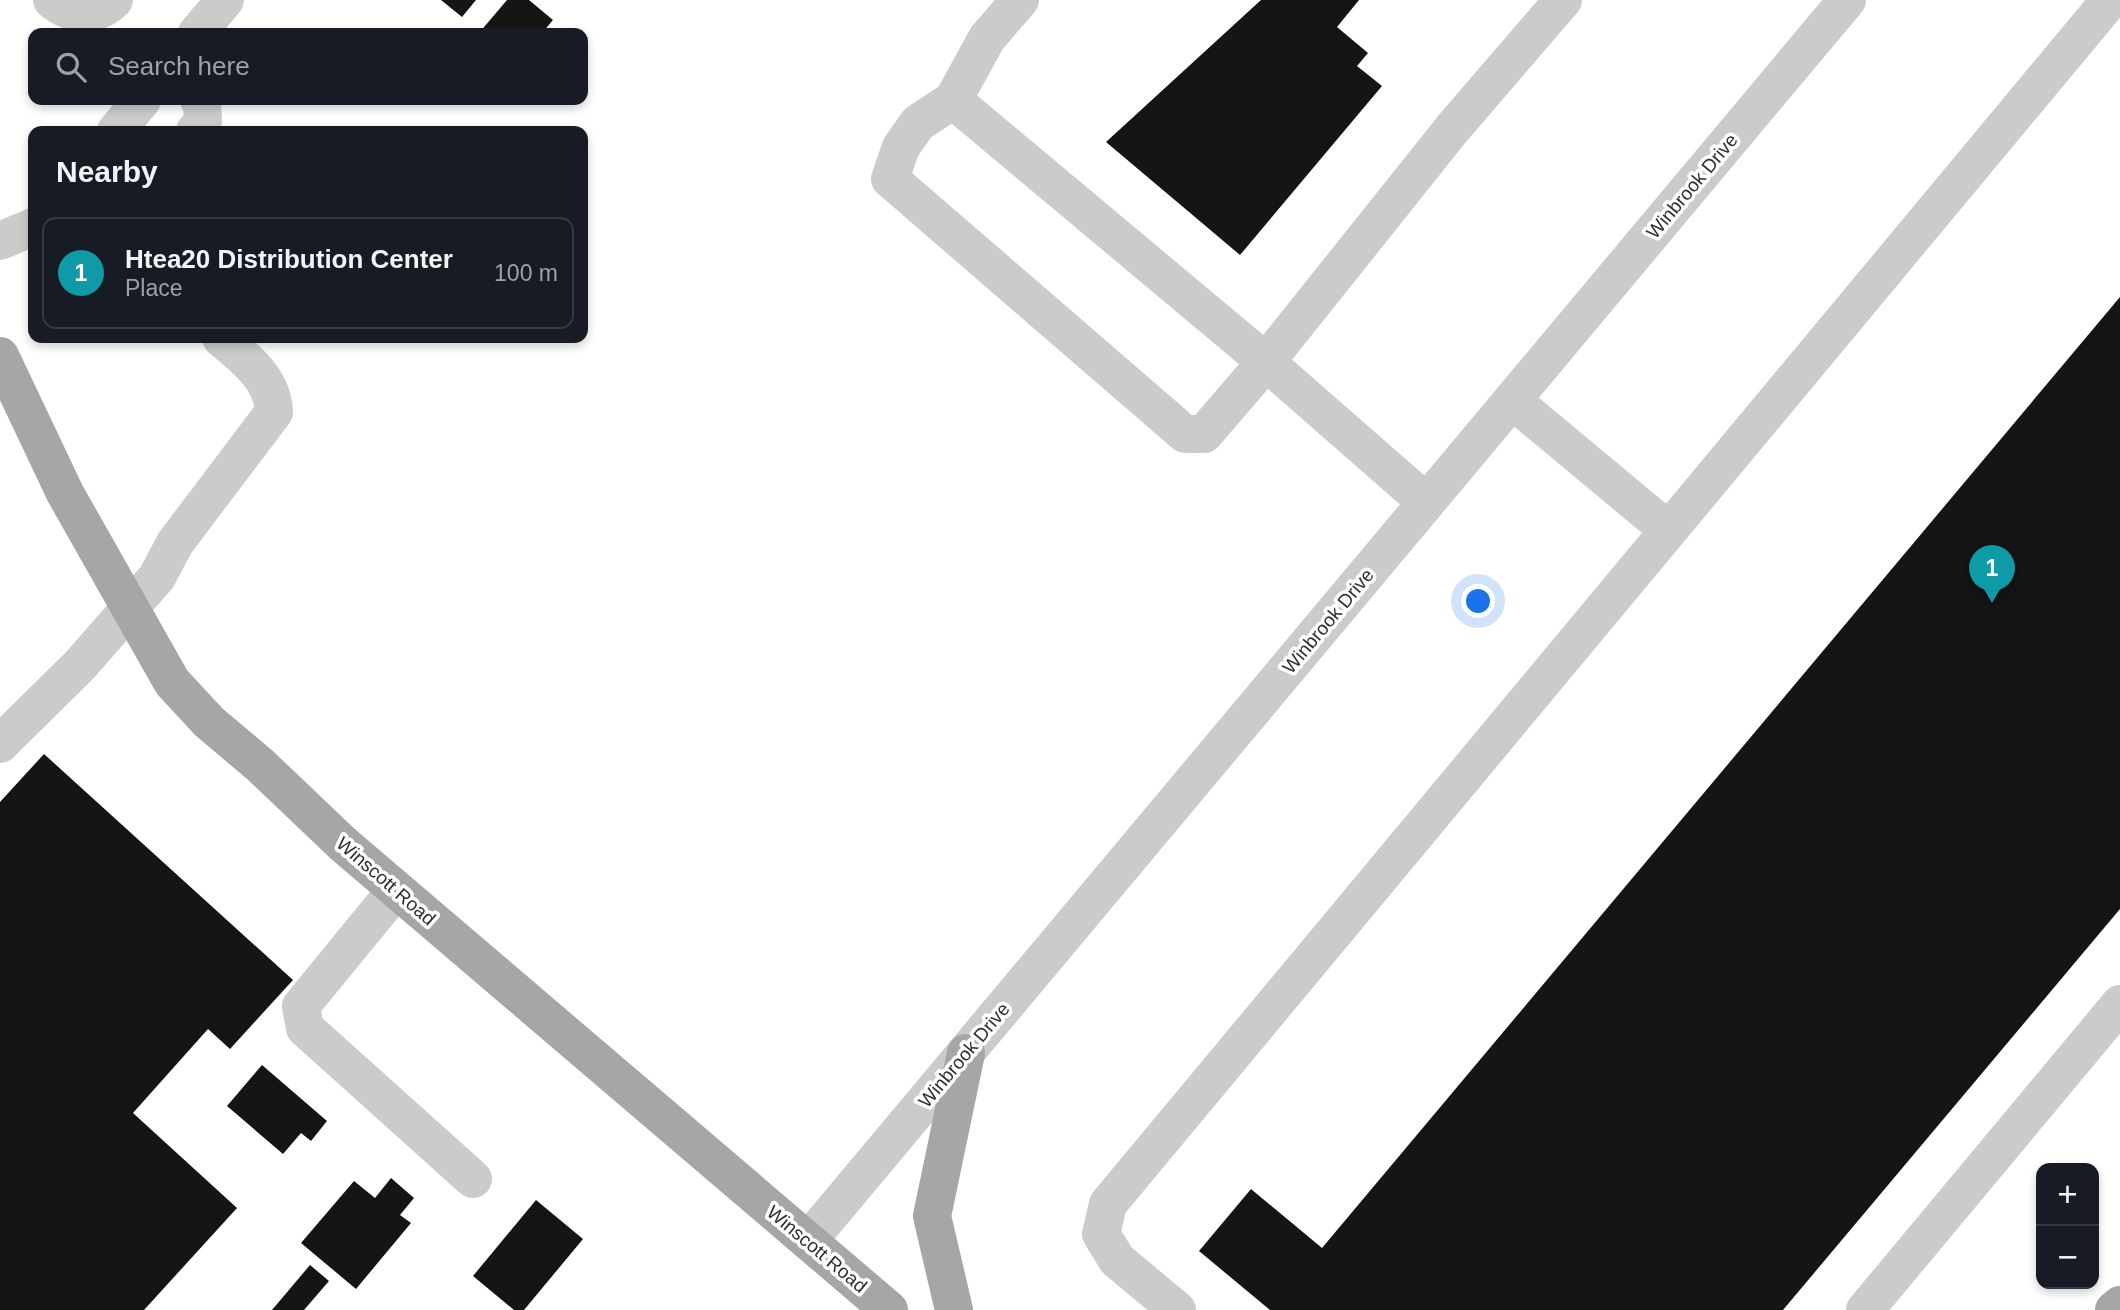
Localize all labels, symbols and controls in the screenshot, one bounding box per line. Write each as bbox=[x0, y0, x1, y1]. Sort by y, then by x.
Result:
search box bbox=[28, 28, 588, 105]
icon: search bbox=[52, 48, 90, 86]
text: Search here bbox=[108, 51, 250, 81]
street label: Winbrook Drive bbox=[1642, 130, 1742, 242]
text: Nearby bbox=[56, 155, 158, 188]
text: Htea20 Distribution Center bbox=[125, 244, 453, 274]
text: 1 bbox=[75, 260, 87, 286]
text: 100 m bbox=[494, 260, 558, 286]
text: Place bbox=[125, 275, 183, 301]
pin: 1 bbox=[1969, 545, 2015, 603]
street label: Winbrook Drive bbox=[1278, 565, 1378, 677]
your location bbox=[1461, 584, 1495, 618]
street label: Winscott Road bbox=[332, 833, 440, 929]
street label: Winbrook Drive bbox=[914, 999, 1014, 1111]
map controls bbox=[2036, 1163, 2099, 1289]
button: + bbox=[2036, 1163, 2099, 1226]
street label: Winscott Road bbox=[763, 1201, 871, 1297]
button: − bbox=[2036, 1226, 2099, 1289]

